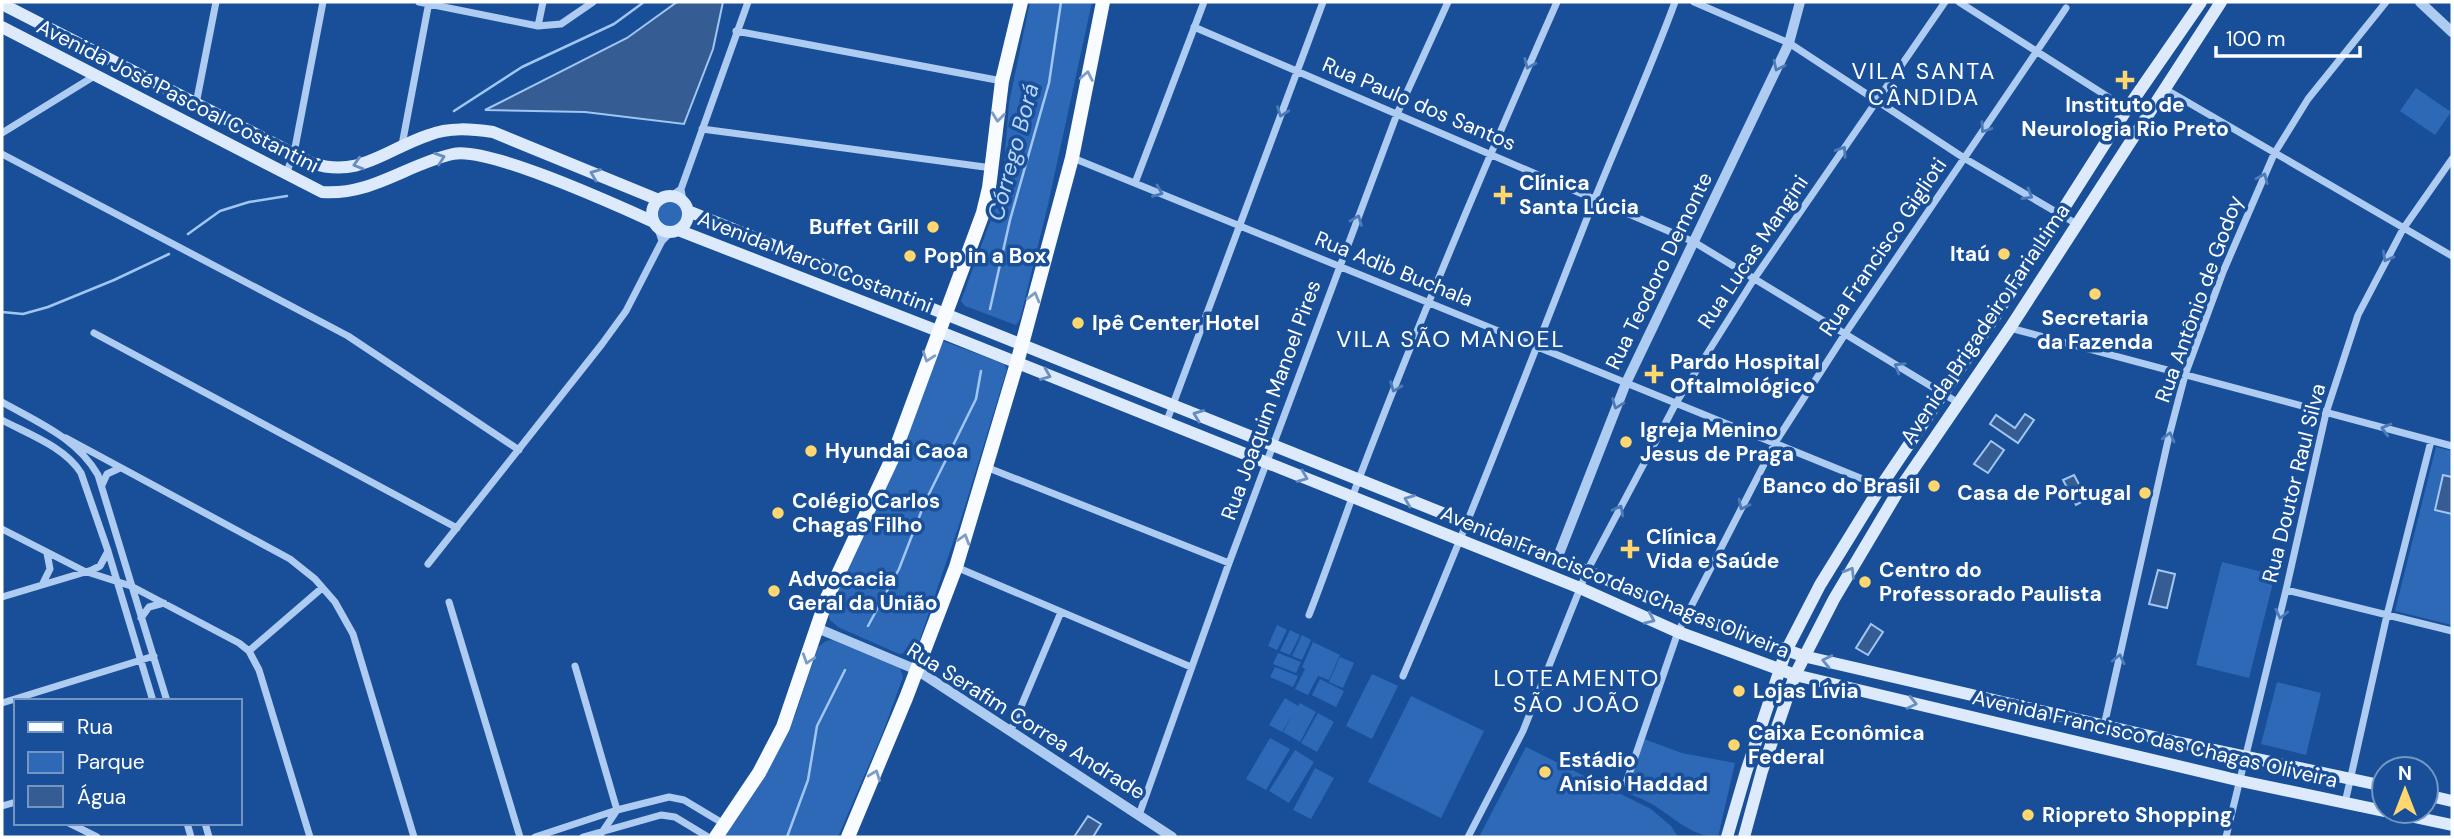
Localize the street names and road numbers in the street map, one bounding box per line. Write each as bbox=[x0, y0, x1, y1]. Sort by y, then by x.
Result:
street label: Avenida José Pascoal Costantini bbox=[32, 12, 324, 180]
street label: Rua Paulo dos Santos bbox=[1318, 51, 1520, 157]
street label: Rua Francisco Giglioti bbox=[1813, 152, 1953, 342]
street label: Rua Teodoro Demonte bbox=[1599, 168, 1719, 374]
street label: Rua Lucas Mangini bbox=[1691, 170, 1815, 334]
street label: Rua Antônio de Godoy bbox=[2148, 191, 2250, 406]
street label: Avenida Brigadeiro Faria Lima bbox=[1894, 198, 2076, 450]
street label: Avenida Marco Costantini bbox=[694, 204, 936, 320]
street label: Rua Adib Buchala bbox=[1311, 225, 1477, 313]
street label: Rua Joaquim Manoel Pires bbox=[1215, 276, 1327, 524]
street label: Rua Doutor Raul Silva bbox=[2256, 381, 2332, 585]
street label: Avenida Francisco das Chagas Oliveira bbox=[1436, 499, 1794, 665]
street label: Rua Serafim Correa Andrade bbox=[902, 636, 1151, 806]
street label: Avenida Francisco das Chagas Oliveira bbox=[1970, 683, 2340, 795]

